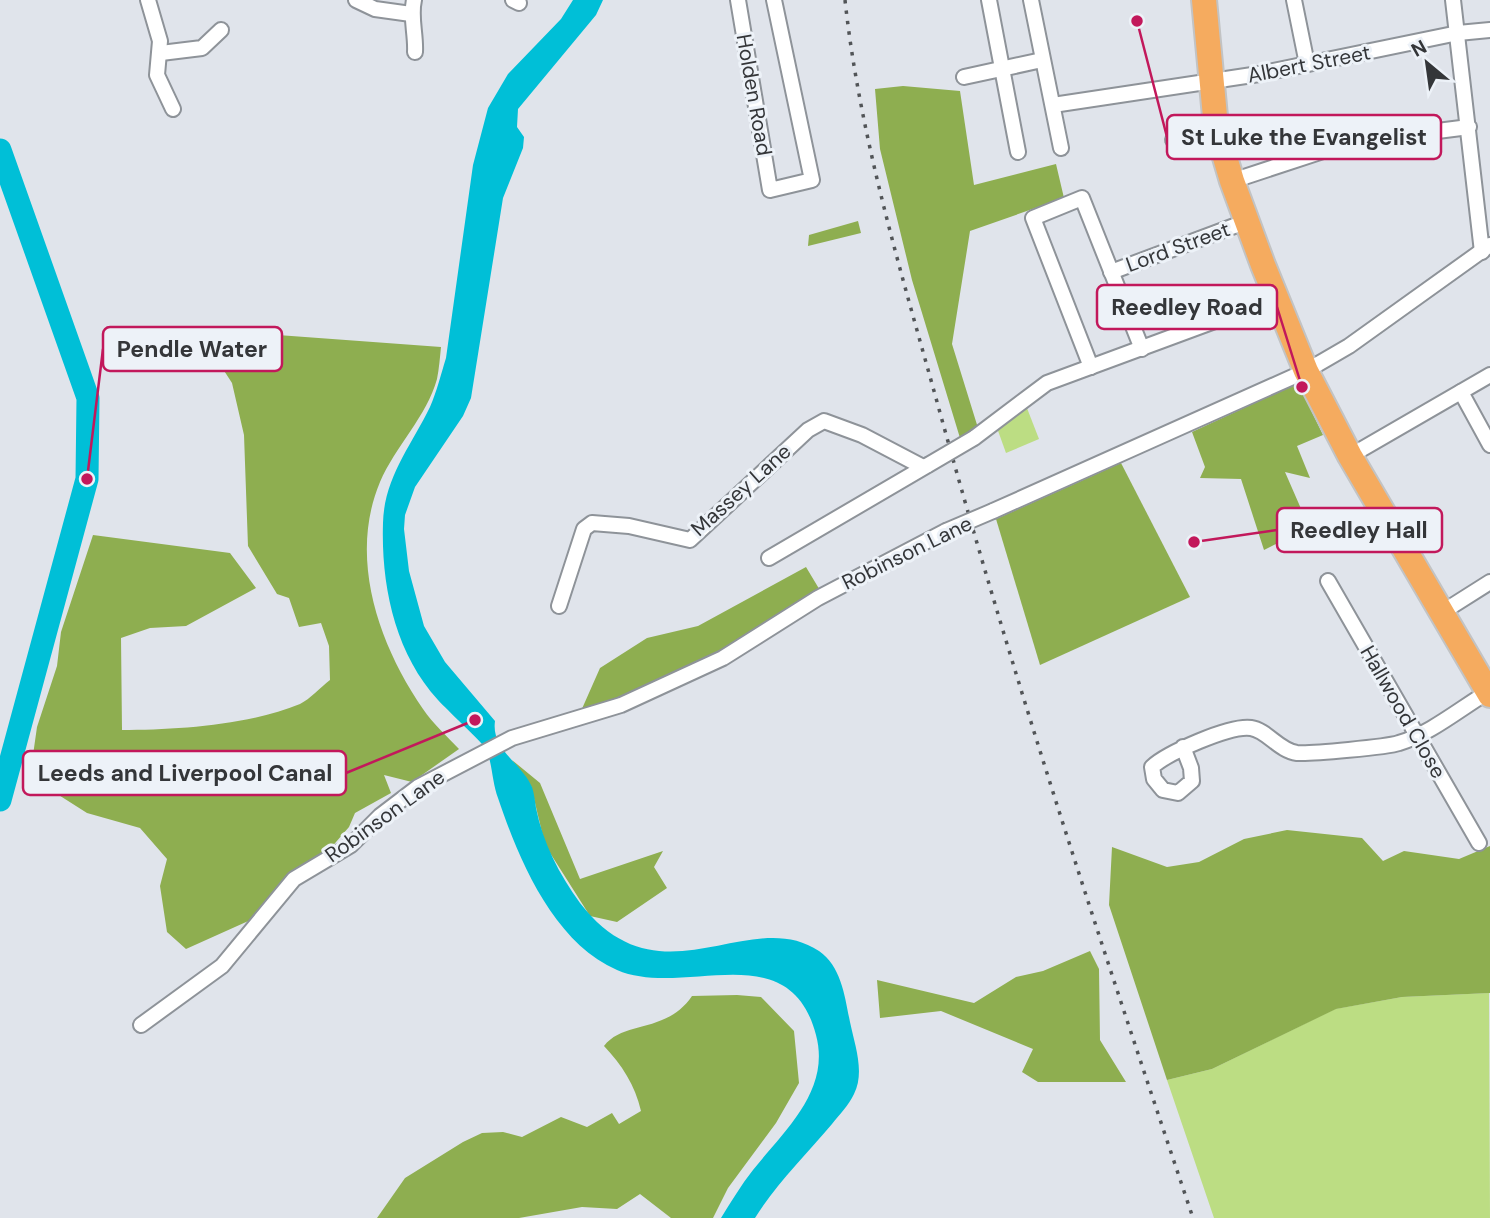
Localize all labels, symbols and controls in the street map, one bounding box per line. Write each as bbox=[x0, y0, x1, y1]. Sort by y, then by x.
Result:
north arrow bbox=[1392, 28, 1462, 98]
street label: Holden Road bbox=[730, 32, 778, 158]
text: N bbox=[1407, 34, 1431, 63]
street label: Albert Street bbox=[1245, 38, 1373, 90]
callout: St Luke the Evangelist bbox=[1167, 115, 1441, 159]
text: St Luke the Evangelist bbox=[1181, 122, 1427, 152]
street label: Lord Street bbox=[1122, 215, 1234, 279]
callout: Reedley Road bbox=[1097, 285, 1277, 329]
text: Reedley Road bbox=[1111, 292, 1263, 322]
callout: Pendle Water bbox=[103, 327, 282, 371]
text: Pendle Water bbox=[117, 334, 267, 364]
street label: Massey Lane bbox=[685, 438, 797, 542]
callout: Reedley Hall bbox=[1277, 508, 1442, 552]
street label: Robinson Lane bbox=[837, 509, 977, 597]
text: Reedley Hall bbox=[1290, 515, 1428, 545]
street label: Hallwood Close bbox=[1354, 640, 1452, 784]
callout: Leeds and Liverpool Canal bbox=[23, 751, 346, 795]
text: Leeds and Liverpool Canal bbox=[38, 758, 332, 788]
street label: Robinson Lane bbox=[319, 763, 451, 869]

